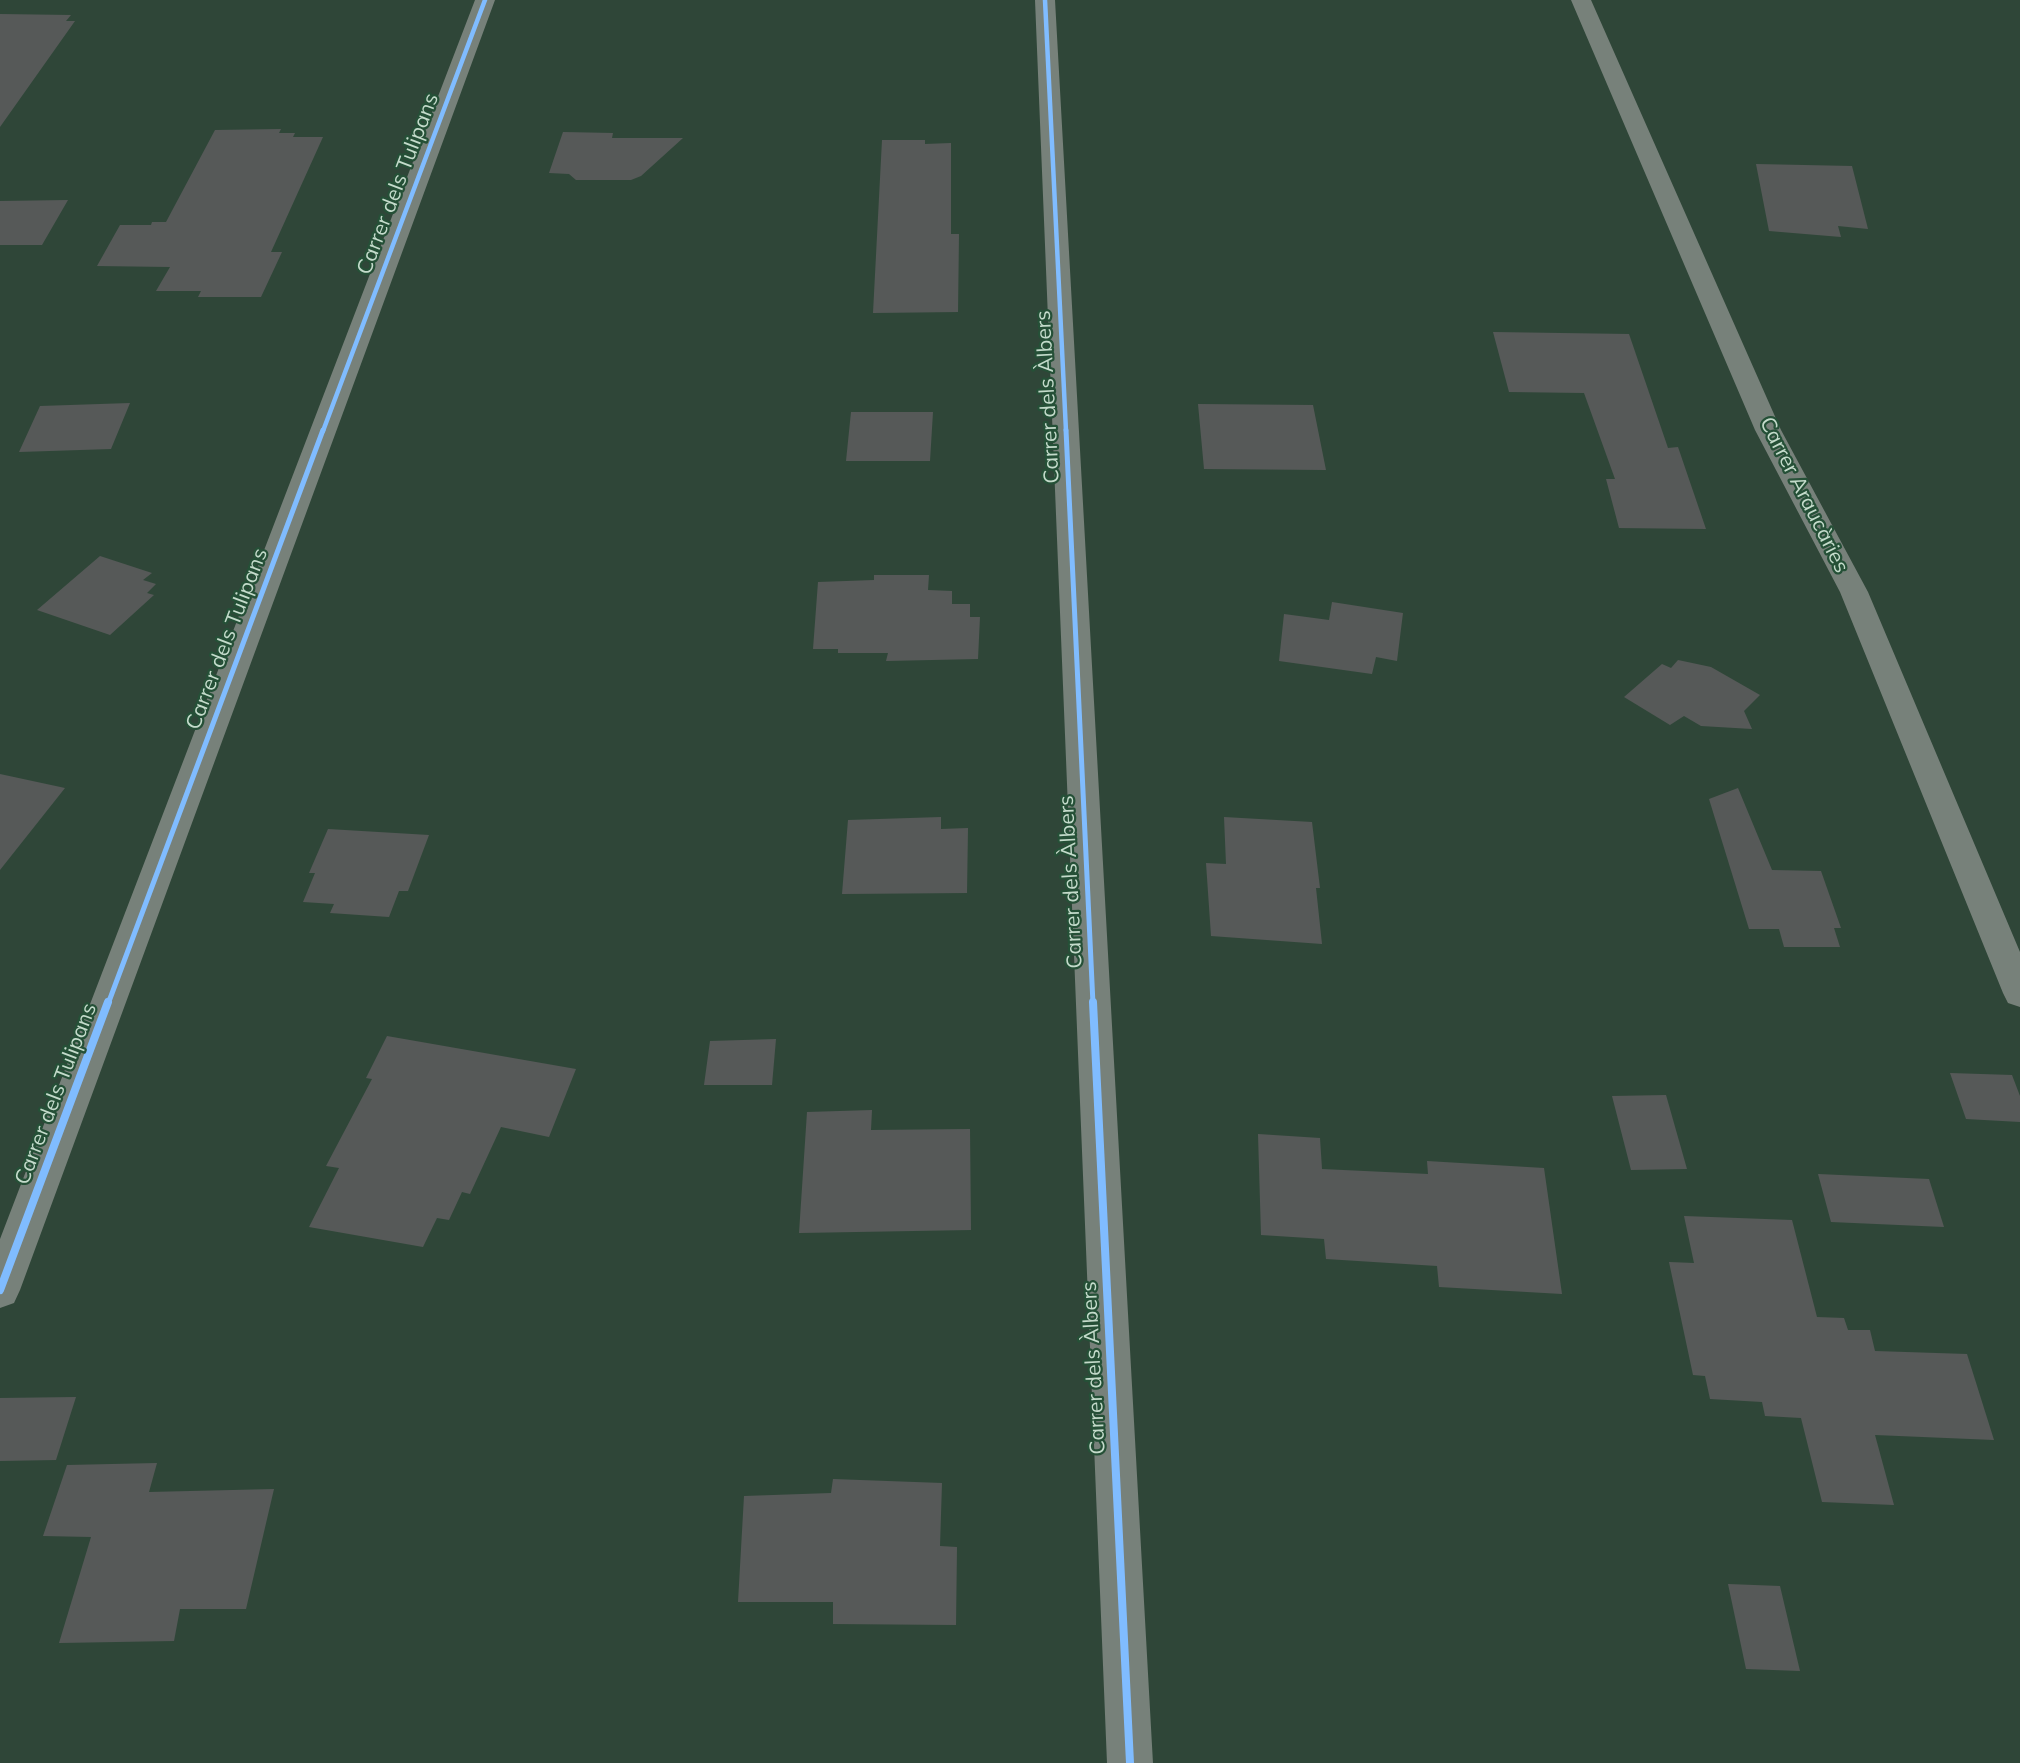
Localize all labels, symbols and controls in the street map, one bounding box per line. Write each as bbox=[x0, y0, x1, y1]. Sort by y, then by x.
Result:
street label: Carrer dels Tulipans bbox=[352, 90, 444, 278]
street label: Carrer dels Àlbers bbox=[1031, 310, 1065, 484]
street label: Carrer Araucàries bbox=[1754, 413, 1854, 577]
street label: Carrer dels Tulipans bbox=[181, 545, 273, 733]
street label: Carrer dels Àlbers bbox=[1054, 795, 1088, 969]
street label: Carrer dels Tulipans bbox=[10, 1000, 102, 1188]
street label: Carrer dels Àlbers bbox=[1077, 1281, 1111, 1455]

